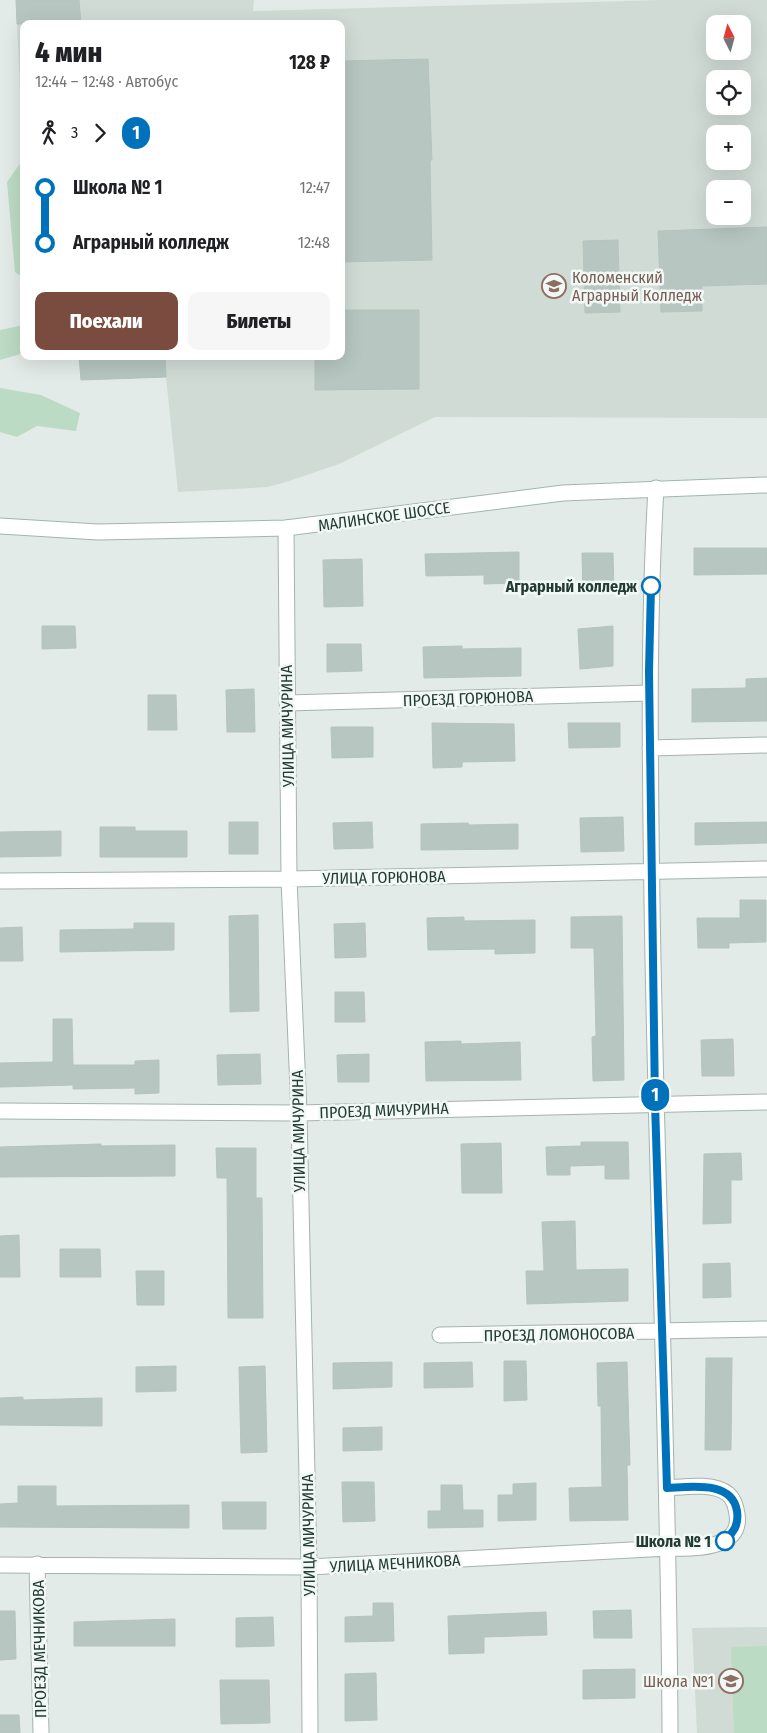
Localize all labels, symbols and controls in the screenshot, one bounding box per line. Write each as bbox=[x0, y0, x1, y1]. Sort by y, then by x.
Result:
north arrow bbox=[706, 15, 751, 60]
map controls bbox=[706, 15, 751, 225]
text: 4 мин bbox=[35, 36, 102, 69]
text: 128 ₽ bbox=[289, 51, 330, 74]
button: locate bbox=[706, 70, 751, 115]
text: 12:44 – 12:48 · Автобус bbox=[35, 72, 178, 91]
icon: walk bbox=[35, 119, 63, 147]
icon: forward bbox=[86, 119, 114, 147]
text: 1 bbox=[132, 122, 140, 144]
text: 3 bbox=[71, 123, 78, 142]
button: + bbox=[706, 125, 751, 170]
text: Школа № 1 bbox=[73, 176, 162, 199]
text: 12:47 bbox=[299, 178, 330, 197]
button: − bbox=[706, 180, 751, 225]
text: Аграрный колледж bbox=[73, 231, 229, 254]
text: 12:48 bbox=[298, 233, 330, 252]
place label: Коломенский Аграрный Колледж bbox=[572, 268, 703, 305]
school or university icon: Коломенский Аграрный Колледж bbox=[541, 273, 567, 299]
button: Поехали bbox=[35, 292, 178, 350]
button: Билеты bbox=[188, 292, 330, 350]
street label: МАЛИНСКОЕ ШОССЕ bbox=[317, 498, 451, 535]
marker: Аграрный колледж bbox=[641, 576, 661, 596]
place label: Аграрный колледж bbox=[505, 577, 637, 596]
street label: УЛИЦА МИЧУРИНА bbox=[277, 664, 298, 788]
street label: ПРОЕЗД ГОРЮНОВА bbox=[403, 687, 534, 710]
street label: УЛИЦА ГОРЮНОВА bbox=[321, 867, 446, 888]
street label: УЛИЦА МИЧУРИНА bbox=[288, 1069, 309, 1193]
line badge: 1 bbox=[639, 1079, 671, 1111]
text: 1 bbox=[651, 1084, 659, 1106]
street label: ПРОЕЗД МИЧУРИНА bbox=[319, 1099, 450, 1122]
street label: ПРОЕЗД ЛОМОНОСОВА bbox=[483, 1324, 635, 1345]
street label: УЛИЦА МИЧУРИНА bbox=[298, 1473, 319, 1597]
marker: Школа № 1 bbox=[715, 1531, 735, 1551]
place label: Школа № 1 bbox=[636, 1532, 711, 1551]
street label: УЛИЦА МЕЧНИКОВА bbox=[328, 1551, 461, 1576]
street label: ПРОЕЗД МЕЧНИКОВА bbox=[29, 1579, 50, 1718]
school or university icon: Школа №1 bbox=[718, 1668, 744, 1694]
place label: Школа №1 bbox=[643, 1672, 714, 1691]

